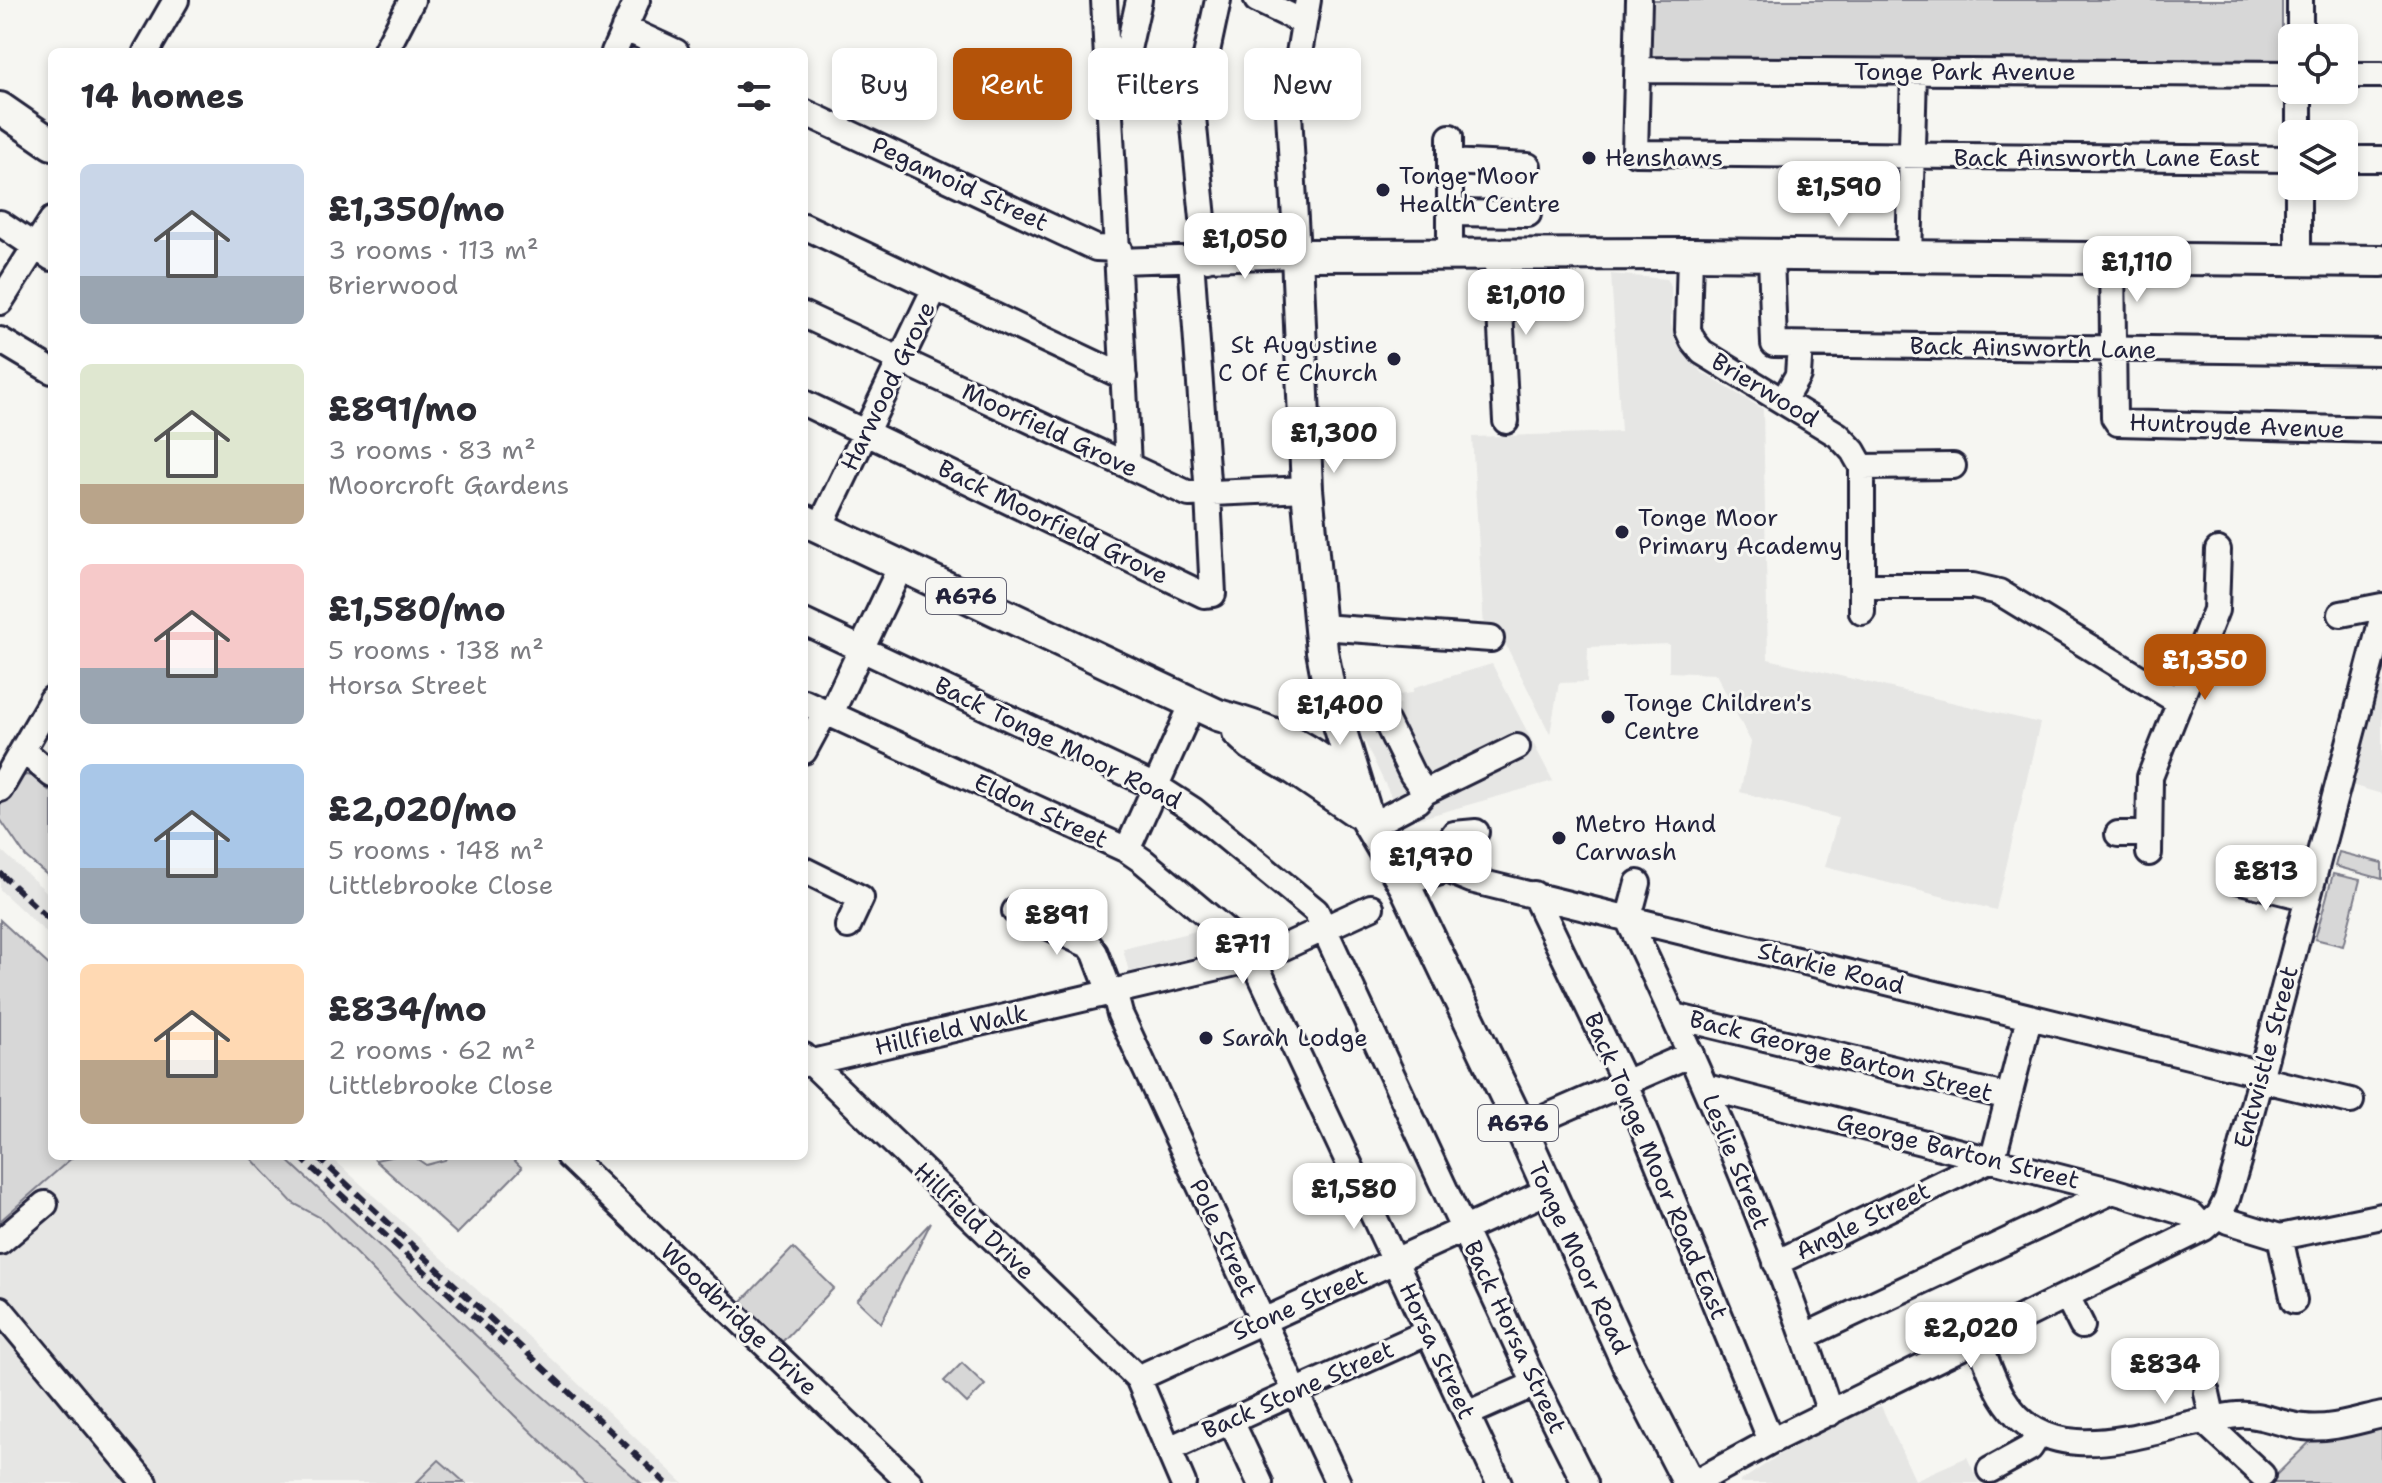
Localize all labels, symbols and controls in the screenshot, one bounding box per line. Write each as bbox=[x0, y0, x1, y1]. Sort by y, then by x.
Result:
map controls bbox=[2278, 24, 2358, 200]
button: locate bbox=[2278, 24, 2358, 104]
chip: Buy bbox=[832, 48, 937, 120]
chip: Rent bbox=[953, 48, 1072, 120]
chip: Filters bbox=[1088, 48, 1228, 120]
chip: New bbox=[1244, 48, 1361, 120]
street label: Tonge Park Avenue bbox=[1854, 56, 2076, 88]
text: 14 homes bbox=[80, 73, 244, 119]
icon: filters bbox=[732, 74, 776, 118]
button: layers bbox=[2278, 120, 2358, 200]
street label: Pegamoid Street bbox=[867, 129, 1053, 239]
place label: Henshaws bbox=[1605, 142, 1723, 174]
street label: Back Ainsworth Lane East bbox=[1954, 142, 2260, 174]
marker: Henshaws bbox=[1580, 149, 1598, 167]
place label: Tonge Moor Health Centre bbox=[1399, 160, 1561, 220]
pin: £1,590 bbox=[1774, 161, 1904, 229]
text: £1,590 bbox=[1796, 169, 1882, 204]
marker: Tonge Moor Health Centre bbox=[1374, 181, 1392, 199]
text: £1,350/mo bbox=[328, 186, 505, 232]
icon: home bbox=[144, 196, 240, 292]
pin: £1,050 bbox=[1180, 213, 1310, 281]
text: £1,050 bbox=[1202, 221, 1288, 256]
text: 3 rooms · 113 m² bbox=[328, 232, 539, 267]
pin: £1,110 bbox=[2072, 236, 2202, 304]
text: £1,110 bbox=[2101, 244, 2173, 279]
text: Brierwood bbox=[328, 267, 458, 302]
pin: £1,010 bbox=[1461, 269, 1591, 337]
text: £1,010 bbox=[1486, 277, 1566, 312]
street label: Harwood Grove bbox=[833, 296, 943, 476]
place label: St Augustine C Of E Church bbox=[1218, 329, 1378, 389]
street label: Back Ainsworth Lane bbox=[1909, 330, 2157, 366]
street label: Brierwood bbox=[1705, 345, 1825, 435]
marker: St Augustine C Of E Church bbox=[1385, 350, 1403, 368]
street label: Moorfield Grove bbox=[957, 375, 1143, 485]
text: £891/mo bbox=[328, 386, 478, 432]
icon: home bbox=[144, 396, 240, 492]
street label: Huntroyde Avenue bbox=[2129, 406, 2345, 446]
pin: £1,300 bbox=[1269, 407, 1399, 475]
text: £1,300 bbox=[1290, 415, 1378, 450]
text: 3 rooms · 83 m² bbox=[328, 432, 536, 467]
street label: Back Moorfield Grove bbox=[932, 452, 1174, 592]
text: Moorcroft Gardens bbox=[328, 467, 569, 502]
place label: Tonge Moor Primary Academy bbox=[1638, 502, 1843, 562]
marker: Tonge Moor Primary Academy bbox=[1613, 523, 1631, 541]
road number: A676 bbox=[926, 578, 1006, 614]
text: £1,580/mo bbox=[328, 586, 506, 632]
icon: home bbox=[144, 596, 240, 692]
text: 5 rooms · 138 m² bbox=[328, 632, 544, 667]
pin: £1,350 bbox=[2140, 634, 2270, 702]
text: £1,350 bbox=[2162, 642, 2248, 677]
text: Horsa Street bbox=[328, 667, 487, 702]
street label: Back Tonge Moor Road bbox=[929, 669, 1187, 817]
pin: £1,400 bbox=[1275, 679, 1405, 747]
text: £1,400 bbox=[1296, 687, 1384, 722]
place label: Tonge Children's Centre bbox=[1624, 687, 1812, 747]
marker: Tonge Children's Centre bbox=[1599, 708, 1617, 726]
street label: Eldon Street bbox=[969, 766, 1113, 856]
text: £2,020/mo bbox=[328, 786, 517, 832]
icon: home bbox=[144, 796, 240, 892]
place label: Metro Hand Carwash bbox=[1575, 808, 1716, 868]
marker: Metro Hand Carwash bbox=[1550, 829, 1568, 847]
pin: £1,970 bbox=[1366, 831, 1496, 899]
text: 5 rooms · 148 m² bbox=[328, 832, 544, 867]
text: £1,970 bbox=[1389, 839, 1473, 874]
pin: £813 bbox=[2219, 845, 2313, 913]
text: £813 bbox=[2234, 853, 2298, 888]
text: Littlebrooke Close bbox=[328, 867, 554, 902]
pin: £891 bbox=[1010, 889, 1104, 957]
text: £891 bbox=[1025, 897, 1089, 932]
pin: £711 bbox=[1196, 918, 1290, 986]
text: £711 bbox=[1215, 926, 1271, 961]
street label: Starkie Road bbox=[1754, 934, 1908, 1002]
street label: Entwistle Street bbox=[2226, 962, 2306, 1152]
text: £834/mo bbox=[328, 986, 487, 1032]
icon: home bbox=[144, 996, 240, 1092]
street label: Hillfield Walk bbox=[872, 997, 1030, 1063]
street label: Back George Barton Street bbox=[1686, 1003, 1996, 1109]
street label: Back Tonge Moor Road East bbox=[1578, 1008, 1734, 1324]
place label: Sarah Lodge bbox=[1222, 1022, 1368, 1054]
marker: Sarah Lodge bbox=[1197, 1029, 1215, 1047]
text: 2 rooms · 62 m² bbox=[328, 1032, 536, 1067]
text: Littlebrooke Close bbox=[328, 1067, 554, 1102]
street label: Leslie Street bbox=[1694, 1090, 1778, 1234]
road number: A676 bbox=[1478, 1105, 1558, 1141]
street label: George Barton Street bbox=[1833, 1105, 2083, 1197]
street label: Hillfield Drive bbox=[907, 1155, 1041, 1287]
street label: Tonge Moor Road bbox=[1522, 1157, 1636, 1359]
pin: £1,580 bbox=[1289, 1163, 1419, 1231]
text: £1,580 bbox=[1311, 1171, 1397, 1206]
street label: Pole Street bbox=[1182, 1174, 1264, 1302]
street label: Angle Street bbox=[1790, 1175, 1936, 1267]
street label: Woodbridge Drive bbox=[653, 1235, 825, 1403]
street label: Back Horsa Street bbox=[1456, 1235, 1574, 1439]
street label: Stone Street bbox=[1228, 1260, 1372, 1348]
street label: Horsa Street bbox=[1391, 1278, 1483, 1424]
pin: £2,020 bbox=[1906, 1302, 2036, 1370]
text: £2,020 bbox=[1923, 1310, 2019, 1345]
street label: Back Stone Street bbox=[1197, 1333, 1399, 1447]
pin: £834 bbox=[2118, 1338, 2212, 1406]
text: £834 bbox=[2129, 1346, 2201, 1381]

